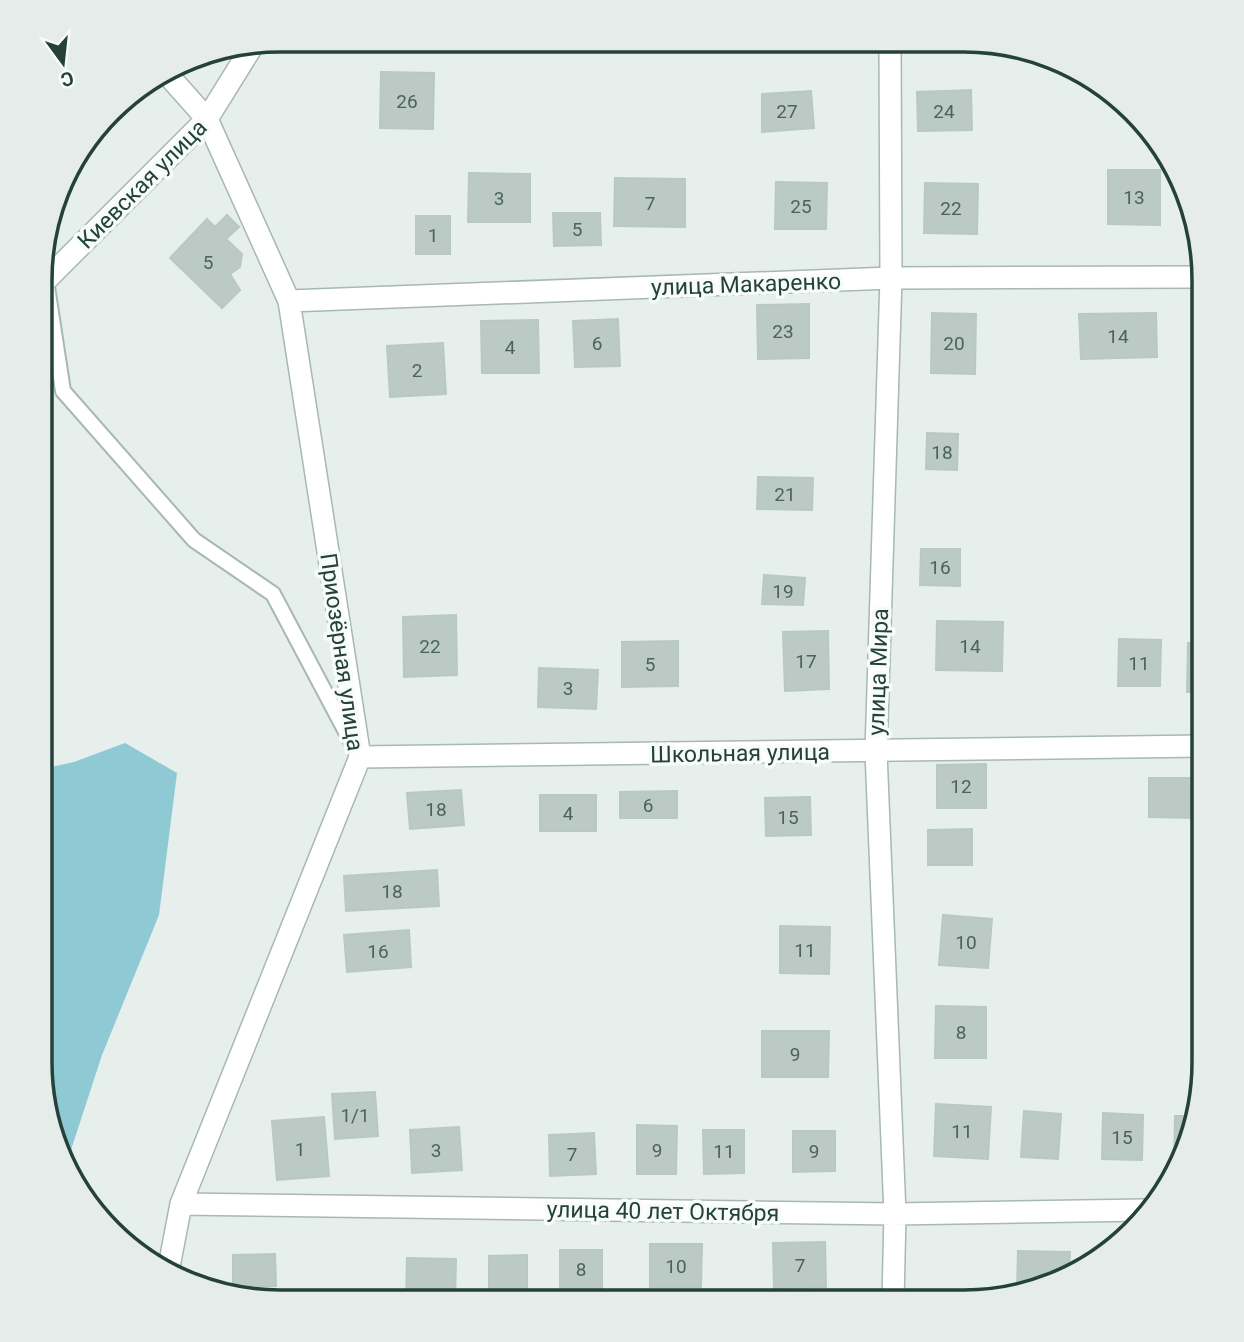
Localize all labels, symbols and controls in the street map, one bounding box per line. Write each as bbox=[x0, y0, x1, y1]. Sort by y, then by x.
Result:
north arrow bbox=[28, 28, 98, 98]
text: С bbox=[58, 66, 76, 92]
house number: 26 bbox=[396, 90, 418, 113]
house number: 27 bbox=[776, 100, 798, 123]
house number: 24 bbox=[933, 100, 955, 123]
street label: Киевская улица bbox=[72, 114, 213, 255]
house number: 13 bbox=[1123, 186, 1145, 209]
house number: 3 bbox=[494, 187, 504, 210]
house number: 7 bbox=[645, 192, 655, 215]
house number: 25 bbox=[790, 195, 812, 218]
house number: 22 bbox=[940, 197, 962, 220]
house number: 5 bbox=[572, 218, 582, 241]
house number: 1 bbox=[428, 224, 438, 247]
house number: 5 bbox=[203, 251, 213, 274]
street label: улица Макаренко bbox=[651, 268, 841, 301]
house number: 23 bbox=[772, 320, 794, 343]
house number: 14 bbox=[1107, 325, 1129, 348]
house number: 6 bbox=[592, 332, 602, 355]
house number: 20 bbox=[943, 332, 965, 355]
house number: 4 bbox=[505, 336, 516, 359]
house number: 2 bbox=[412, 359, 422, 382]
house number: 18 bbox=[931, 441, 953, 464]
house number: 21 bbox=[774, 483, 796, 506]
street label: Приозёрная улица bbox=[314, 551, 369, 753]
house number: 16 bbox=[929, 556, 951, 579]
house number: 19 bbox=[772, 580, 794, 603]
street label: улица Мира bbox=[863, 608, 894, 736]
house number: 22 bbox=[419, 635, 441, 658]
house number: 14 bbox=[959, 635, 981, 658]
house number: 17 bbox=[795, 650, 817, 673]
house number: 11 bbox=[1128, 652, 1150, 675]
house number: 5 bbox=[645, 653, 655, 676]
house number: 3 bbox=[563, 677, 573, 700]
street label: Школьная улица bbox=[650, 738, 830, 769]
house number: 12 bbox=[950, 775, 972, 798]
house number: 6 bbox=[643, 794, 653, 817]
house number: 18 bbox=[425, 798, 447, 821]
house number: 4 bbox=[563, 802, 574, 825]
house number: 15 bbox=[777, 806, 799, 829]
house number: 18 bbox=[381, 880, 403, 903]
house number: 10 bbox=[955, 931, 977, 954]
house number: 11 bbox=[794, 939, 816, 962]
house number: 16 bbox=[367, 940, 389, 963]
house number: 8 bbox=[956, 1021, 966, 1044]
house number: 9 bbox=[790, 1043, 800, 1066]
house number: 1/1 bbox=[340, 1104, 370, 1127]
house number: 11 bbox=[951, 1120, 973, 1143]
house number: 15 bbox=[1111, 1126, 1133, 1149]
house number: 1 bbox=[295, 1138, 305, 1161]
house number: 3 bbox=[431, 1139, 441, 1162]
house number: 9 bbox=[652, 1139, 662, 1162]
house number: 11 bbox=[713, 1140, 735, 1163]
house number: 9 bbox=[809, 1140, 819, 1163]
house number: 7 bbox=[567, 1143, 577, 1166]
street label: улица 40 лет Октября bbox=[546, 1196, 779, 1227]
house number: 7 bbox=[795, 1254, 805, 1277]
house number: 10 bbox=[665, 1255, 687, 1278]
house number: 8 bbox=[576, 1258, 586, 1281]

